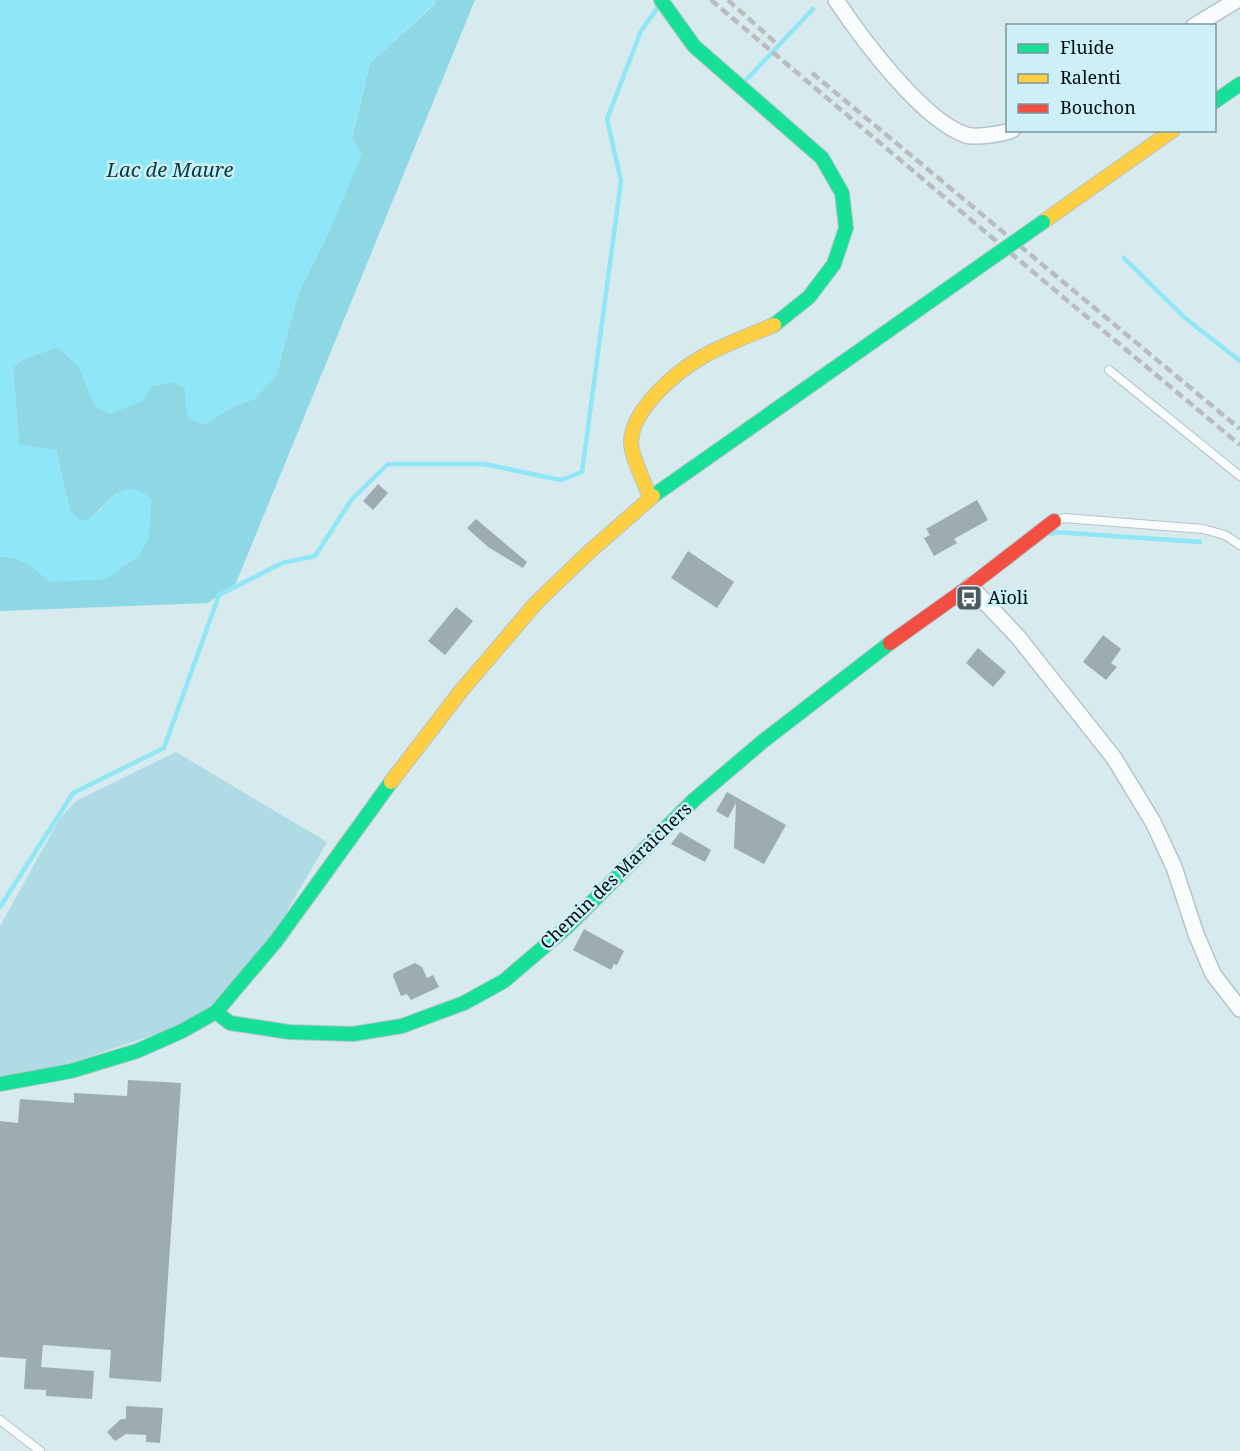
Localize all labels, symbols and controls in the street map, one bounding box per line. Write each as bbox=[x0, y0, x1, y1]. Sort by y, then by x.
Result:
legend bbox=[1006, 24, 1216, 132]
text: Fluide bbox=[1060, 35, 1114, 59]
text: Ralenti bbox=[1060, 65, 1121, 89]
text: Bouchon bbox=[1060, 95, 1136, 119]
water label: Lac de Maure bbox=[106, 156, 234, 183]
bus stop icon: Aïoli bbox=[954, 583, 984, 613]
place label: Aïoli bbox=[988, 585, 1028, 609]
street label: Chemin des Maraîchers bbox=[534, 796, 696, 954]

